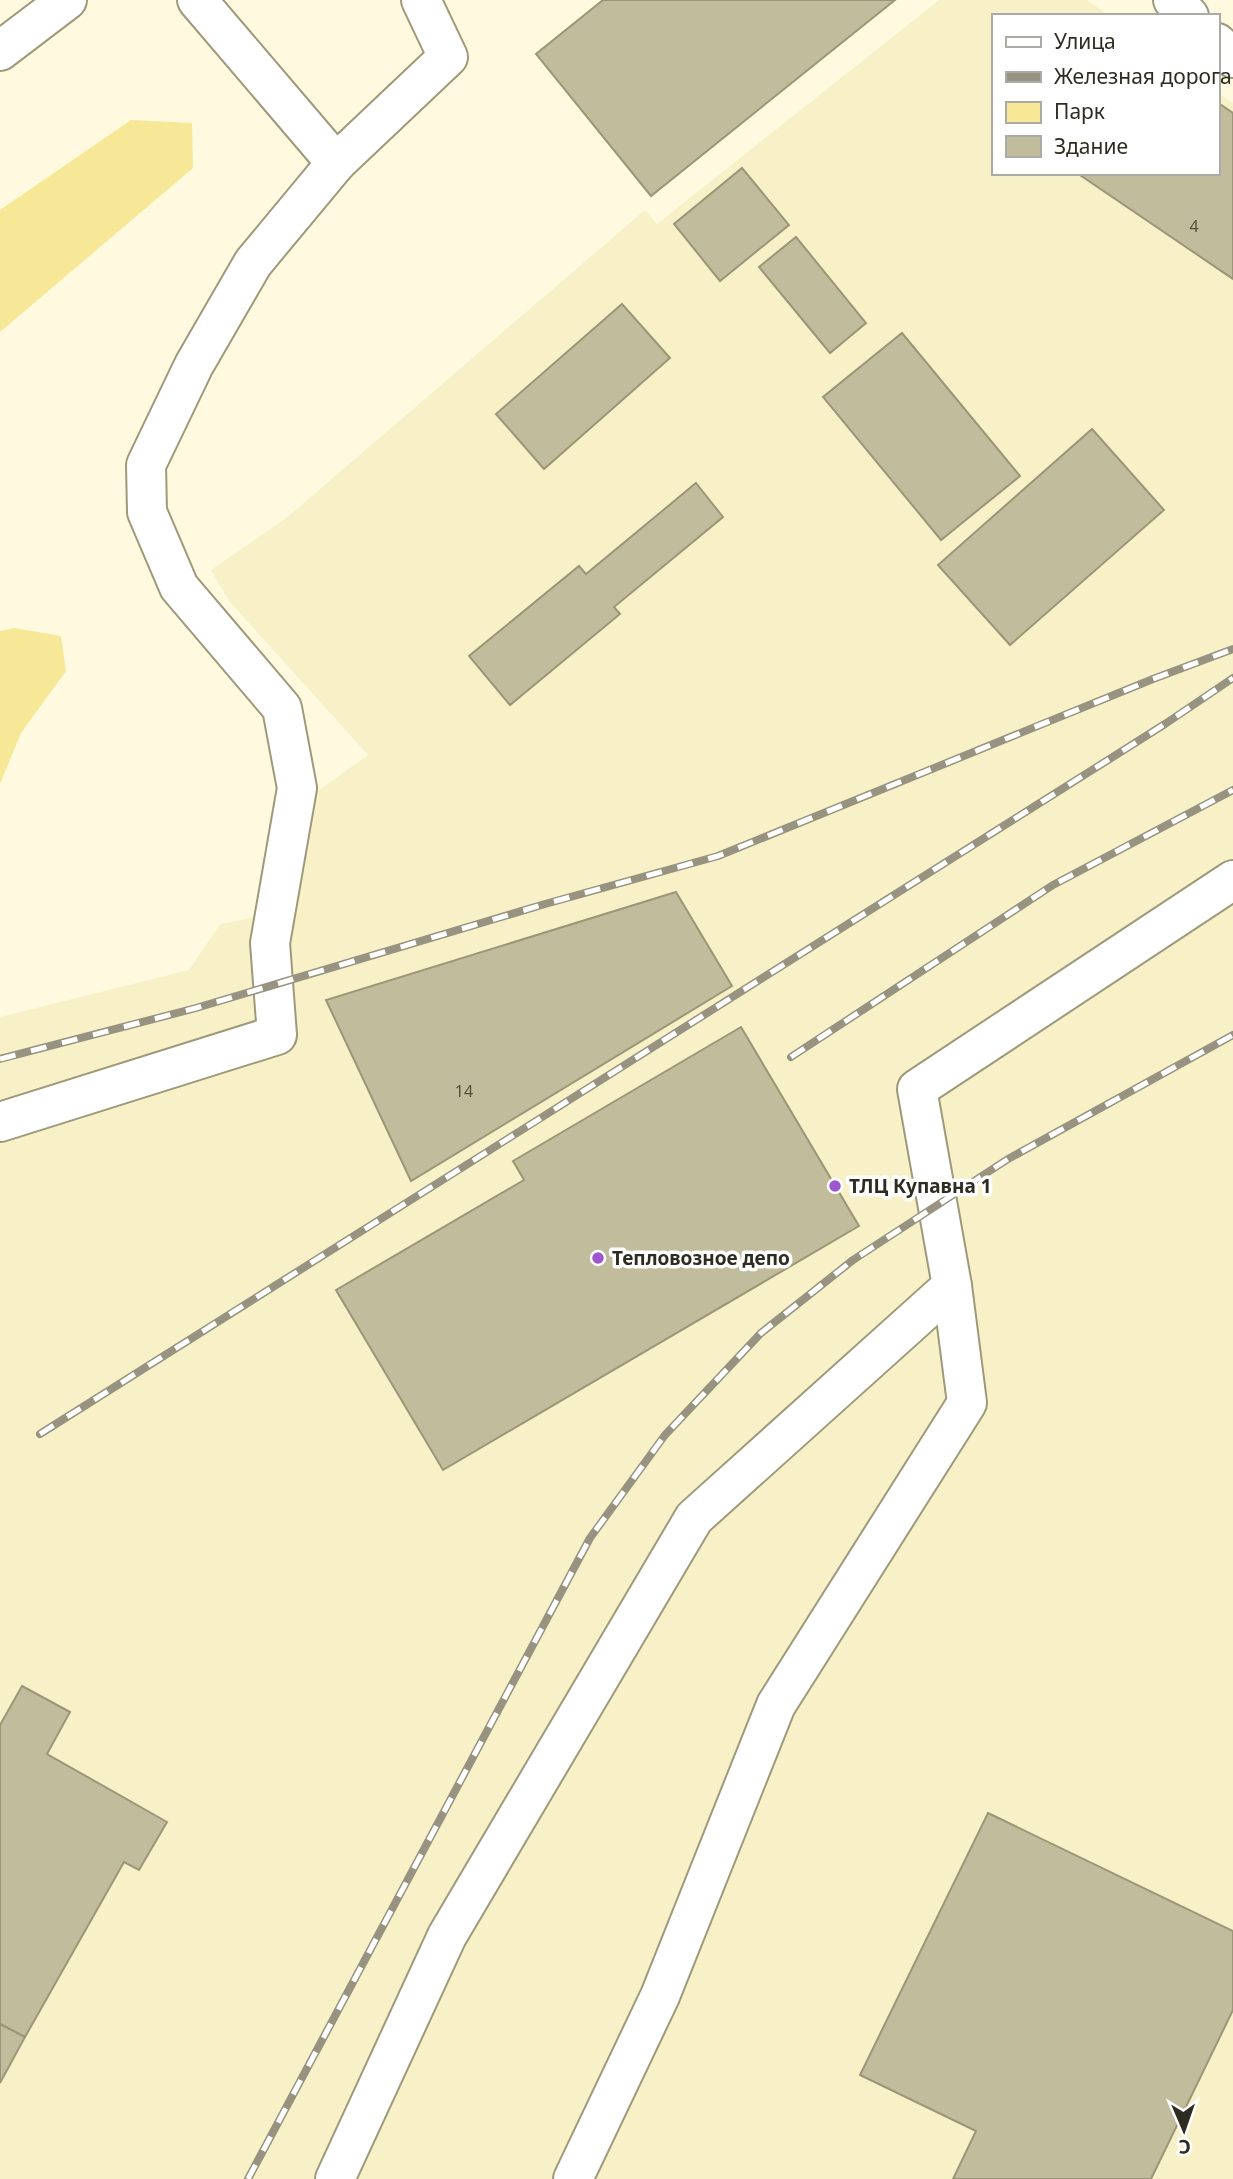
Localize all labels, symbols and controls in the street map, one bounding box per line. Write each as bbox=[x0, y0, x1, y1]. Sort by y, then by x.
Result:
legend bbox=[992, 14, 1219, 175]
text: Улица bbox=[1054, 27, 1116, 55]
text: Железная дорога bbox=[1054, 62, 1232, 90]
text: Парк bbox=[1054, 97, 1105, 125]
text: Здание bbox=[1054, 132, 1128, 160]
house number: 4 bbox=[1189, 215, 1199, 237]
house number: 14 bbox=[455, 1080, 473, 1102]
place label: ТЛЦ Купавна 1 bbox=[849, 1173, 992, 1199]
marker: ТЛЦ Купавна 1 bbox=[827, 1178, 843, 1194]
place label: Тепловозное депо bbox=[612, 1245, 790, 1271]
marker: Тепловозное депо bbox=[590, 1250, 606, 1266]
north arrow bbox=[1149, 2095, 1219, 2165]
text: С bbox=[1178, 2134, 1191, 2160]

